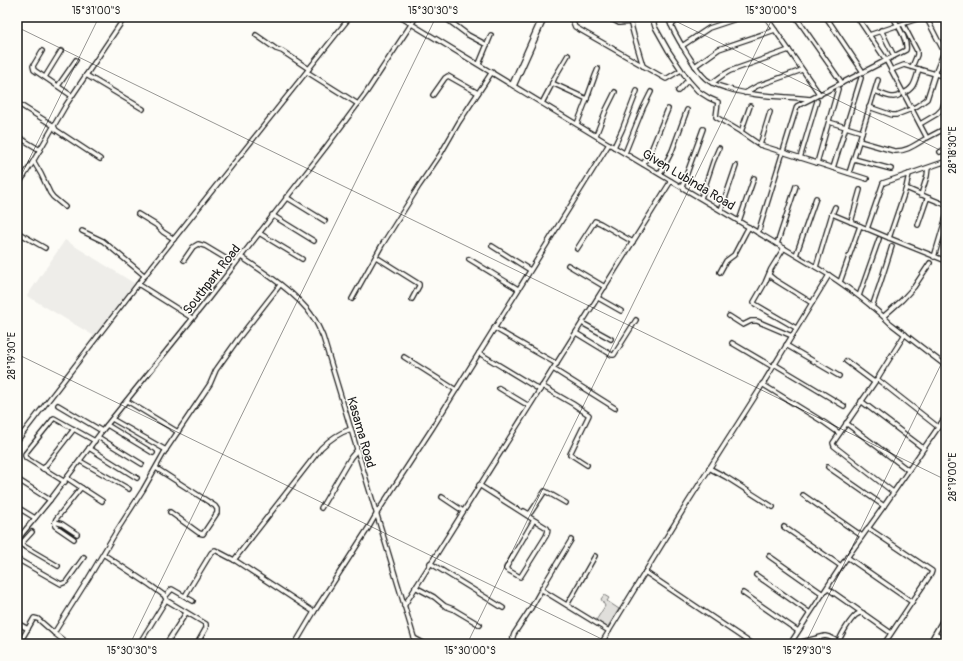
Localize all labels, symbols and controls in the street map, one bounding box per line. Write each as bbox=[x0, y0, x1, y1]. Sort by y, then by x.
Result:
text: 15°31'00"S bbox=[72, 5, 121, 17]
text: 15°30'30"S bbox=[408, 5, 458, 17]
text: 15°30'00"S bbox=[745, 5, 797, 17]
text: 28°18'30"E bbox=[947, 126, 959, 174]
street label: Given Lubinda Road bbox=[639, 146, 738, 214]
street label: Southpark Road bbox=[179, 241, 244, 318]
text: 28°19'30"E bbox=[6, 332, 18, 380]
street label: Kasama Road bbox=[343, 395, 379, 470]
text: 28°19'00"E bbox=[947, 453, 959, 501]
text: 15°30'30"S bbox=[107, 645, 157, 657]
text: 15°30'00"S bbox=[444, 645, 496, 657]
text: 15°29'30"S bbox=[783, 645, 832, 657]

